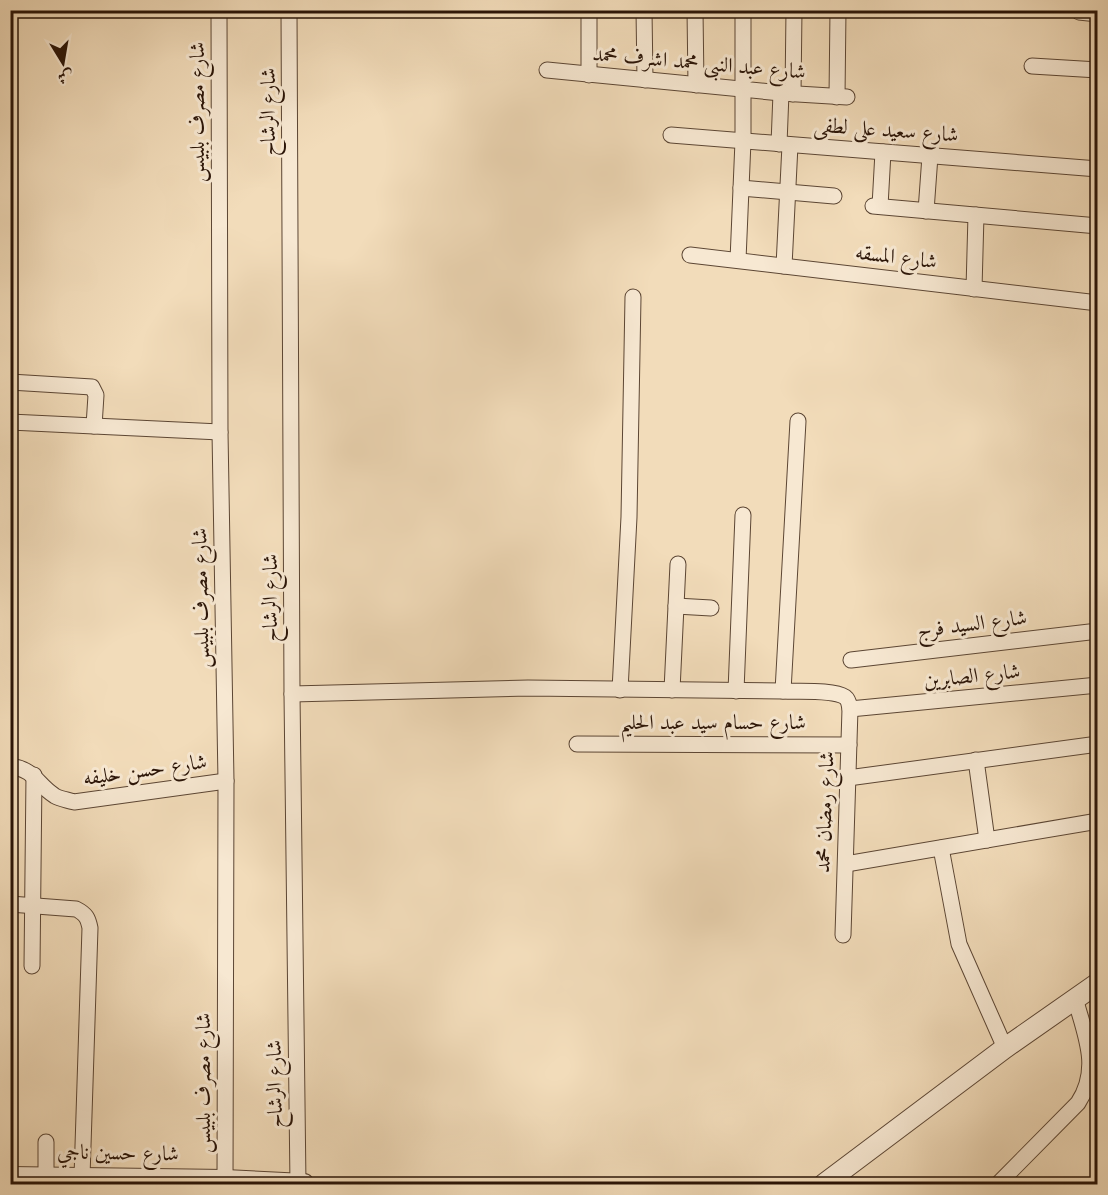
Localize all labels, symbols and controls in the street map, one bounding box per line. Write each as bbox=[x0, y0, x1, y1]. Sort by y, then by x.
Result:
north arrow bbox=[33, 33, 93, 93]
street label: شارع مصرف بلبيس bbox=[188, 42, 215, 182]
street label: شارع عبد النبى محمد اشرف محمد bbox=[591, 44, 807, 90]
text: ش bbox=[56, 66, 75, 85]
street label: شارع الرشاح bbox=[258, 68, 287, 156]
street label: شارع سعيد على لطفى bbox=[813, 115, 959, 153]
street label: شارع المسقه bbox=[853, 243, 938, 279]
street label: شارع مصرف بلبيس bbox=[190, 528, 220, 668]
street label: شارع الرشاح bbox=[260, 554, 289, 642]
street label: شارع السيد فرج bbox=[916, 608, 1029, 649]
street label: شارع الصابرين bbox=[923, 661, 1022, 698]
street label: شارع حسام سيد عبد الحليم bbox=[620, 713, 806, 743]
street label: شارع رمضان محمد bbox=[813, 751, 845, 874]
street label: شارع حسن خليفه bbox=[82, 752, 209, 796]
street label: شارع مصرف بلبيس bbox=[194, 1013, 221, 1153]
street label: شارع الرشاح bbox=[264, 1040, 294, 1128]
street label: شارع حسين ناجي bbox=[57, 1142, 179, 1172]

